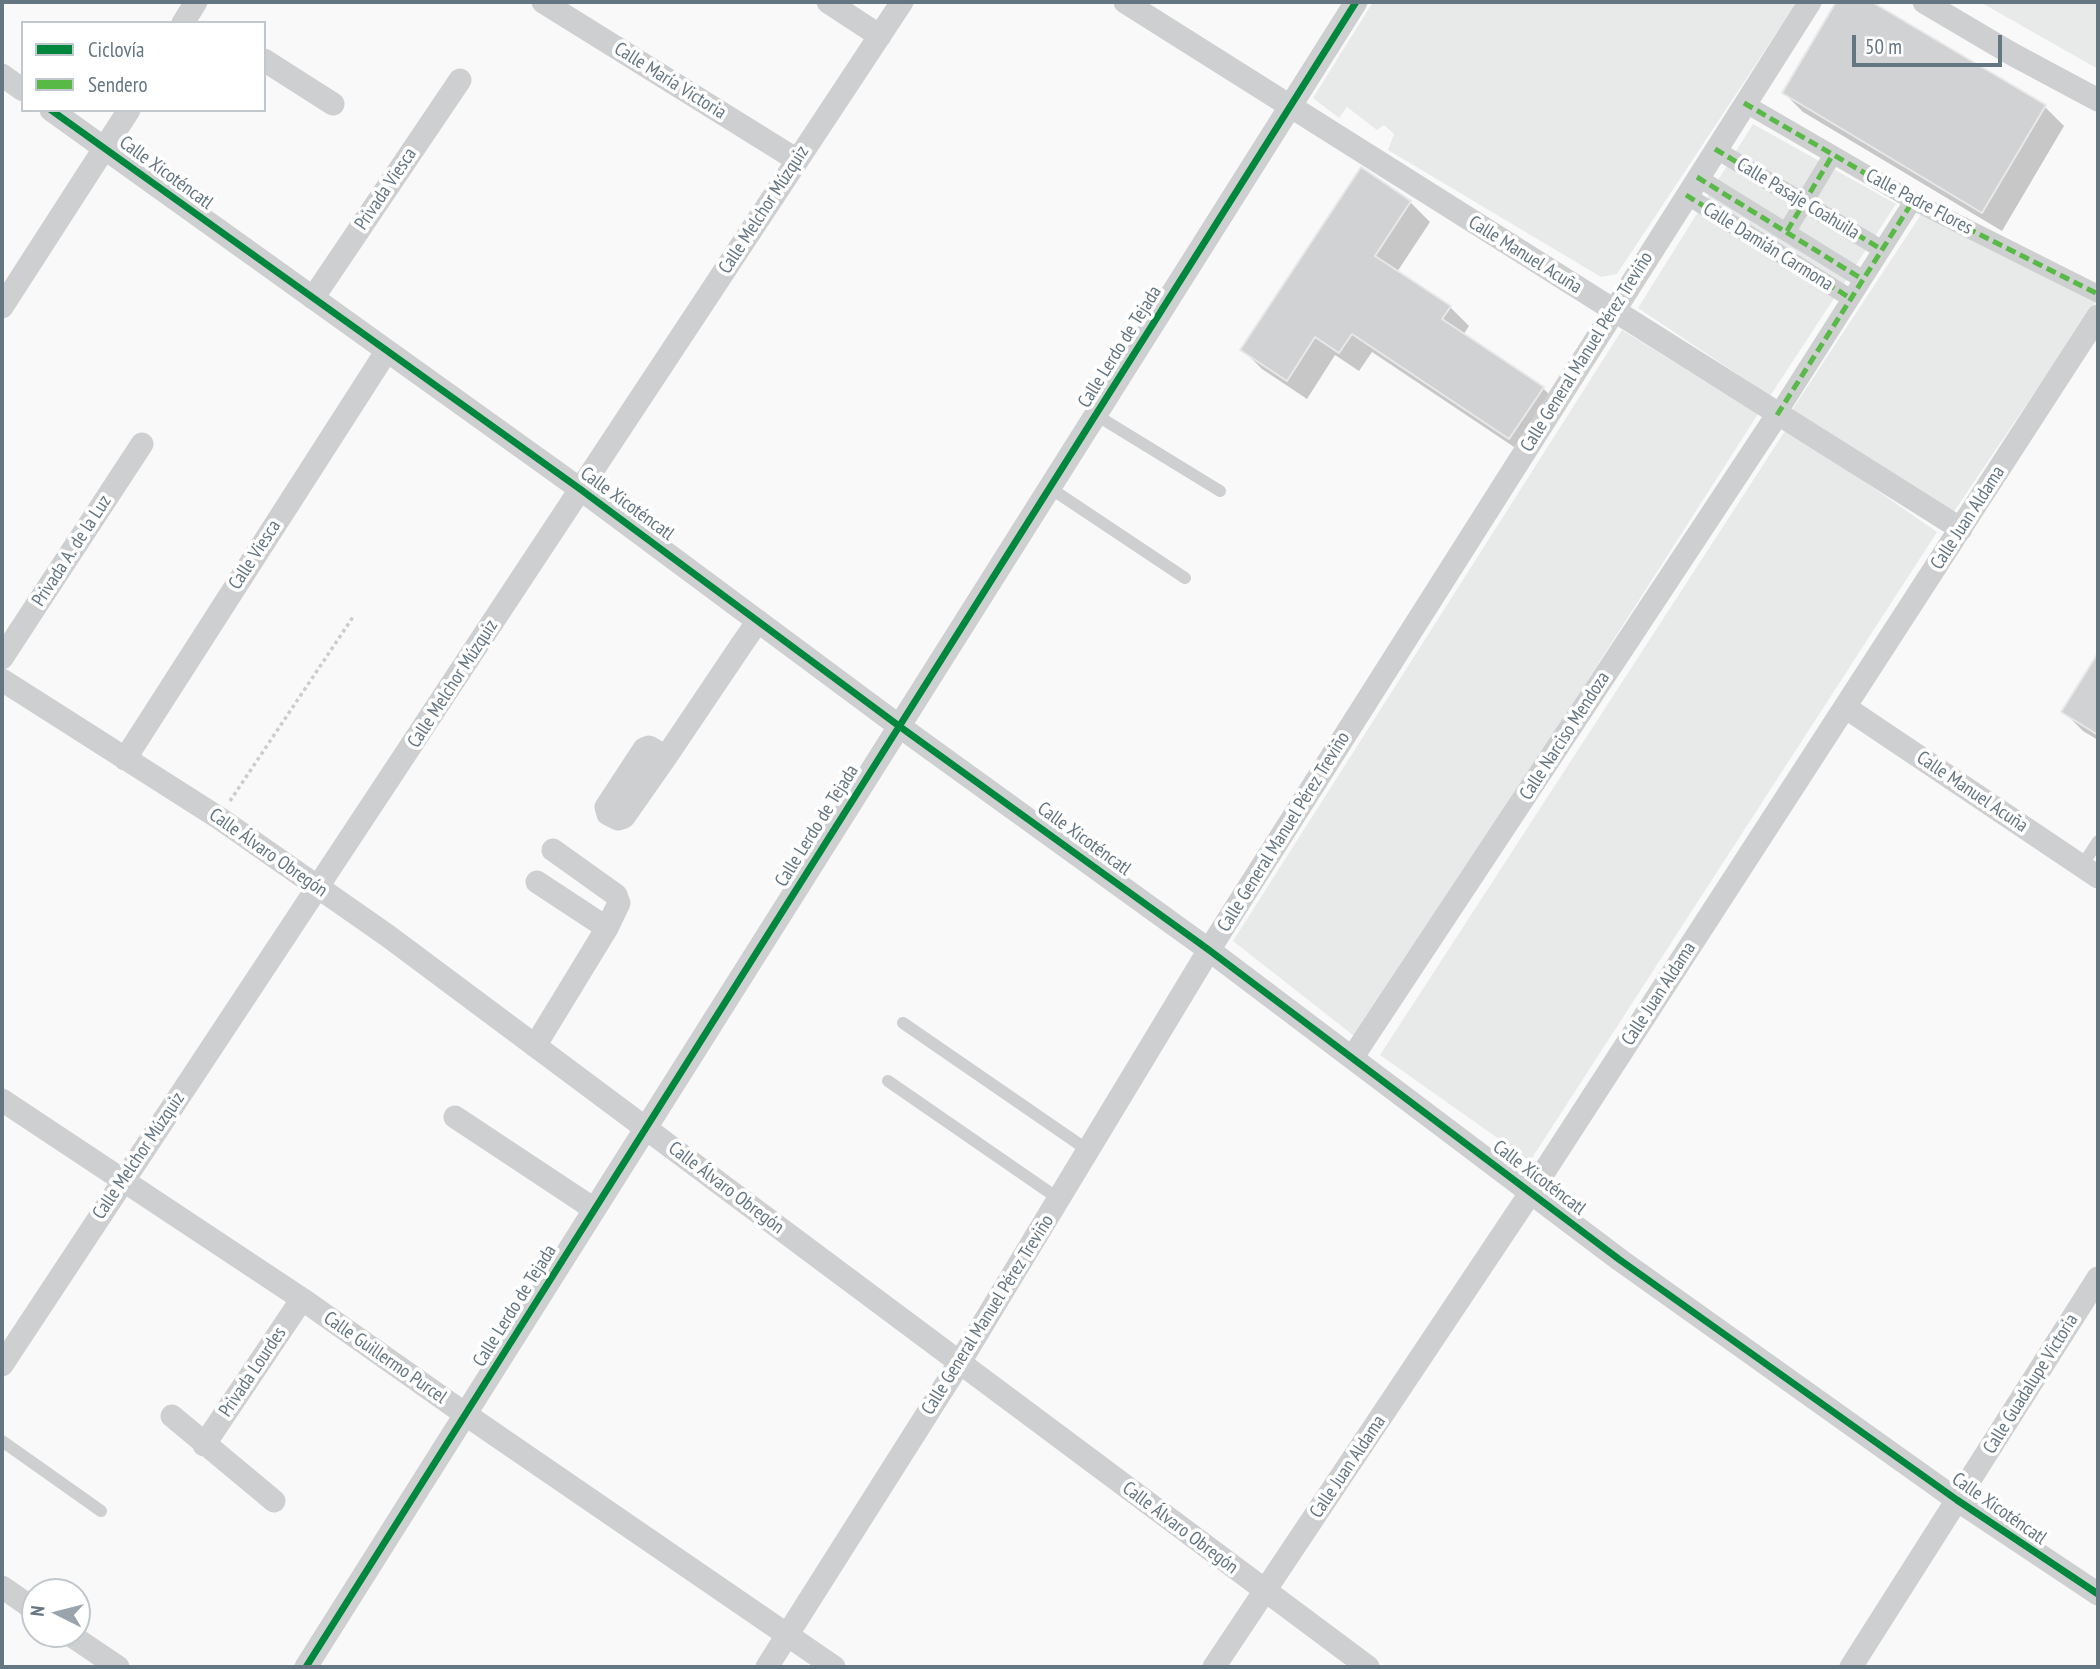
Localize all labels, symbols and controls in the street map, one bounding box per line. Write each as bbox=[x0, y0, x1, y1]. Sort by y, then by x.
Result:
legend bbox=[21, 21, 266, 112]
scale bar bbox=[1855, 21, 2006, 65]
text: 50 m bbox=[1865, 33, 1902, 60]
text: Ciclovía bbox=[88, 36, 145, 63]
street label: Calle María Victoria bbox=[610, 38, 730, 124]
text: Sendero bbox=[88, 71, 147, 98]
street label: Calle Xicoténcatl bbox=[115, 131, 217, 215]
street label: Calle Melchor Múzquiz bbox=[714, 142, 814, 278]
street label: Privada Viesca bbox=[350, 144, 422, 234]
street label: Calle Pasaje Coahuila bbox=[1732, 153, 1864, 245]
street label: Calle Padre Flores bbox=[1862, 164, 1976, 240]
street label: Calle Damián Carmona bbox=[1699, 198, 1837, 296]
street label: Calle Manuel Acuña bbox=[1464, 211, 1586, 299]
street label: Calle General Manuel Pérez Treviño bbox=[1516, 248, 1658, 456]
street label: Calle Lerdo de Tejada bbox=[1073, 282, 1167, 412]
street label: Calle Xicoténcatl bbox=[576, 462, 678, 546]
street label: Calle Juan Aldama bbox=[1926, 462, 2010, 574]
street label: Privada A. de la Luz bbox=[28, 491, 116, 611]
street label: Calle Viesca bbox=[224, 516, 286, 594]
street label: Calle Melchor Múzquiz bbox=[403, 616, 503, 752]
street label: Calle Narciso Mendoza bbox=[1515, 668, 1615, 804]
street label: Calle General Manuel Pérez Treviño bbox=[1213, 728, 1355, 936]
street label: Calle Manuel Acuña bbox=[1912, 746, 2032, 838]
street label: Calle Lerdo de Tejada bbox=[770, 761, 864, 891]
street label: Calle Xicoténcatl bbox=[1033, 797, 1135, 881]
street label: Calle Álvaro Obregón bbox=[205, 804, 331, 902]
street label: Calle Juan Aldama bbox=[1617, 938, 1701, 1050]
street label: Calle Melchor Múzquiz bbox=[88, 1088, 190, 1224]
street label: Calle Xicoténcatl bbox=[1488, 1136, 1590, 1220]
street label: Calle Álvaro Obregón bbox=[664, 1137, 788, 1239]
street label: Calle General Manuel Pérez Treviño bbox=[917, 1211, 1059, 1419]
street label: Calle Lerdo de Tejada bbox=[468, 1241, 562, 1371]
street label: Calle Guillermo Purcel bbox=[319, 1307, 451, 1409]
street label: Calle Guadalupe Victoria bbox=[1979, 1310, 2083, 1458]
street label: Privada Lourdes bbox=[215, 1323, 291, 1421]
street label: Calle Juan Aldama bbox=[1305, 1411, 1391, 1523]
street label: Calle Xicoténcatl bbox=[1947, 1468, 2051, 1550]
street label: Calle Álvaro Obregón bbox=[1118, 1477, 1242, 1579]
north arrow bbox=[21, 1578, 91, 1648]
text: N bbox=[25, 1605, 50, 1617]

